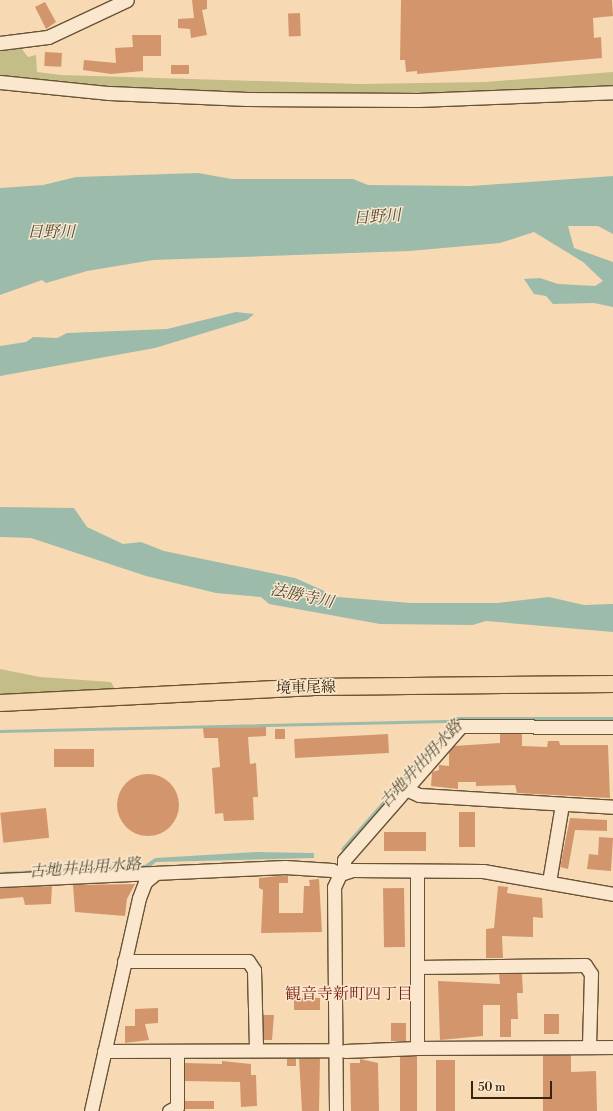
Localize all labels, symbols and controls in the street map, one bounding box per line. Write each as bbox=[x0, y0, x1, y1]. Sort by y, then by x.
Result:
water label: 日野川 bbox=[352, 206, 402, 228]
water label: 日野川 bbox=[27, 222, 75, 242]
water label: 法勝寺川 bbox=[269, 580, 335, 612]
street label: 境車尾線 bbox=[276, 678, 336, 698]
water label: 古地井出用水路 bbox=[376, 716, 466, 812]
water label: 古地井出用水路 bbox=[28, 855, 142, 881]
district label: 観音寺新町四丁目 bbox=[285, 984, 413, 1004]
scale bar bbox=[473, 1073, 554, 1099]
text: 50 m bbox=[478, 1080, 506, 1095]

